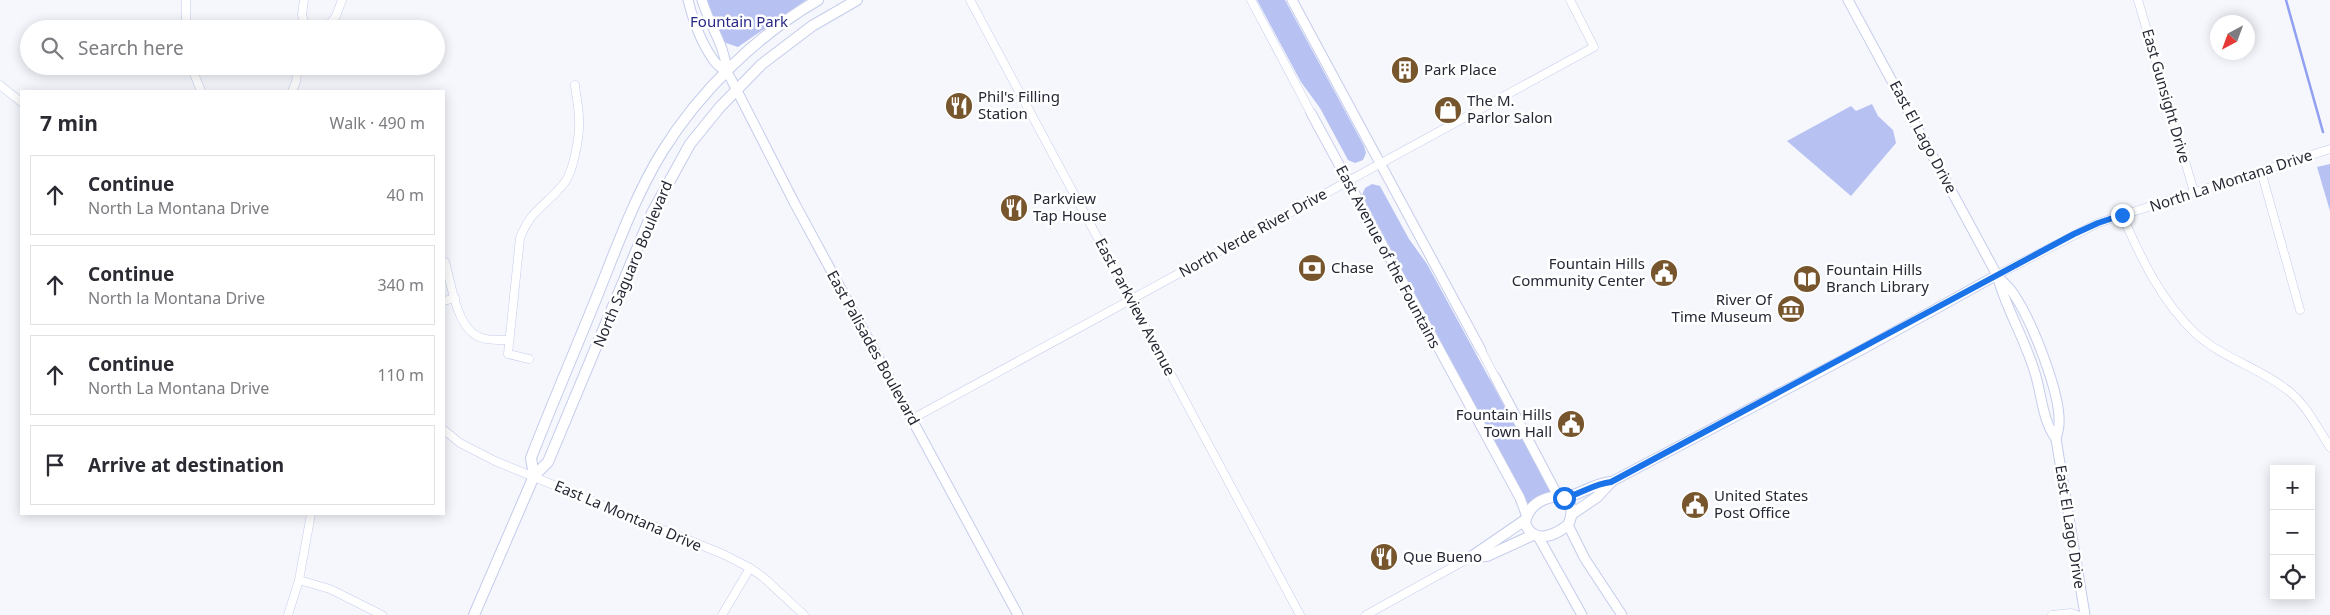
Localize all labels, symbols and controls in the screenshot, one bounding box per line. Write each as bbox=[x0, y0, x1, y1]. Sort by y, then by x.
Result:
park label: Fountain Park bbox=[690, 11, 788, 31]
north arrow bbox=[2210, 15, 2255, 60]
search box bbox=[20, 20, 445, 75]
street label: East Gunsight Drive bbox=[2138, 26, 2196, 165]
icon: search bbox=[38, 34, 66, 62]
text: Search here bbox=[78, 35, 184, 61]
building icon: Park Place bbox=[1390, 55, 1420, 85]
place label: Park Place bbox=[1424, 59, 1497, 79]
street label: East El Lago Drive bbox=[1886, 77, 1962, 196]
place label: Phil's Filling Station bbox=[978, 86, 1060, 123]
place label: The M. Parlor Salon bbox=[1467, 90, 1553, 127]
restaurant icon: Phil's Filling Station bbox=[944, 91, 974, 121]
shop icon: The M. Parlor Salon bbox=[1433, 95, 1463, 125]
text: 7 min bbox=[40, 109, 98, 137]
text: Walk · 490 m bbox=[330, 112, 425, 134]
street label: North La Montana Drive bbox=[2147, 144, 2315, 216]
street label: East Avenue of the Fountains bbox=[1332, 162, 1446, 352]
text: Continue bbox=[88, 171, 174, 197]
street label: North Saguaro Boulevard bbox=[588, 177, 676, 350]
icon: ahead bbox=[41, 181, 69, 209]
street label: North Verde River Drive bbox=[1175, 183, 1330, 281]
text: 40 m bbox=[387, 184, 424, 206]
place label: Parkview Tap House bbox=[1033, 188, 1107, 225]
restaurant icon: Parkview Tap House bbox=[999, 193, 1029, 223]
text: North La Montana Drive bbox=[88, 197, 269, 219]
route end bbox=[2111, 204, 2134, 227]
street label: East Parkview Avenue bbox=[1091, 234, 1181, 379]
bank icon: Chase bbox=[1297, 253, 1327, 283]
place label: Fountain Hills Community Center bbox=[1512, 253, 1645, 290]
place label: Chase bbox=[1331, 257, 1374, 277]
public building icon: Fountain Hills Community Center bbox=[1649, 258, 1679, 288]
place label: Fountain Hills Branch Library bbox=[1826, 259, 1929, 296]
text: Continue bbox=[88, 261, 174, 287]
library icon: Fountain Hills Branch Library bbox=[1792, 264, 1822, 294]
street label: East Palisades Boulevard bbox=[823, 267, 925, 429]
icon: ahead bbox=[41, 271, 69, 299]
text: 340 m bbox=[377, 274, 424, 296]
text: North la Montana Drive bbox=[88, 287, 265, 309]
place label: River Of Time Museum bbox=[1672, 289, 1773, 326]
museum icon: River Of Time Museum bbox=[1776, 294, 1806, 324]
text: Continue bbox=[88, 351, 174, 377]
icon: ahead bbox=[41, 361, 69, 389]
text: 110 m bbox=[377, 364, 424, 386]
text: North La Montana Drive bbox=[88, 377, 269, 399]
place label: Fountain Hills Town Hall bbox=[1456, 404, 1552, 441]
public building icon: Fountain Hills Town Hall bbox=[1556, 409, 1586, 439]
icon: arrive bbox=[41, 451, 69, 479]
text: Arrive at destination bbox=[88, 452, 284, 478]
street label: East El Lago Drive bbox=[2051, 464, 2091, 590]
map controls bbox=[2270, 465, 2315, 600]
button: + bbox=[2270, 465, 2315, 510]
street label: East La Montana Drive bbox=[552, 475, 705, 555]
place label: United States Post Office bbox=[1714, 485, 1808, 522]
route start bbox=[1553, 487, 1576, 510]
public building icon: United States Post Office bbox=[1680, 490, 1710, 520]
button: − bbox=[2270, 510, 2315, 555]
restaurant icon: Que Bueno bbox=[1369, 542, 1399, 572]
place label: Que Bueno bbox=[1403, 546, 1482, 566]
button: locate bbox=[2270, 555, 2315, 600]

